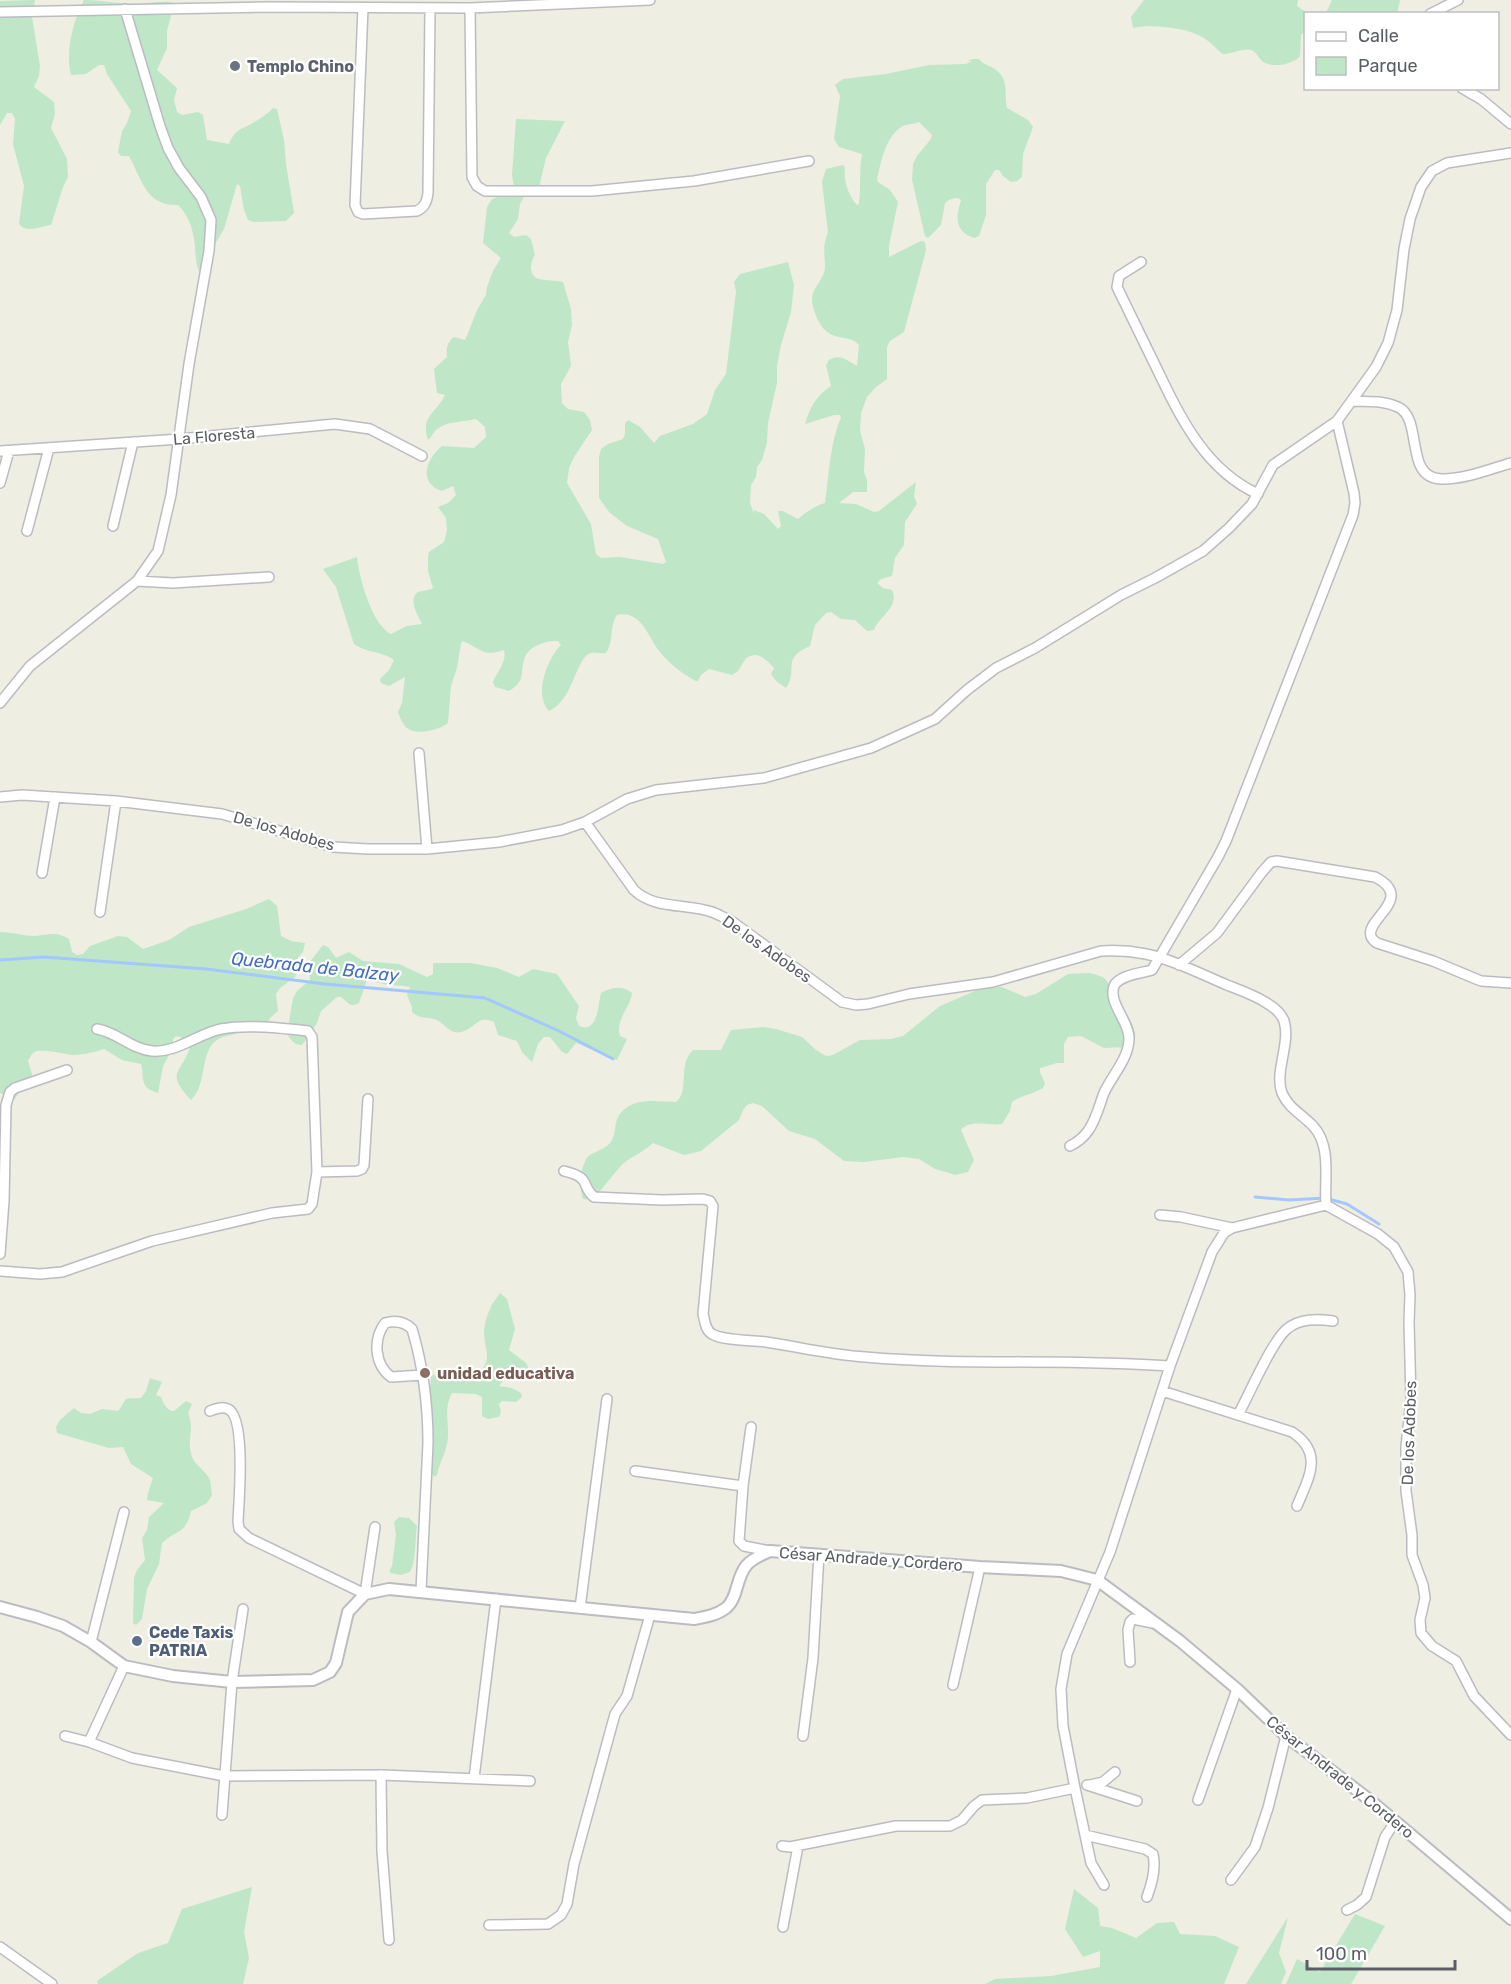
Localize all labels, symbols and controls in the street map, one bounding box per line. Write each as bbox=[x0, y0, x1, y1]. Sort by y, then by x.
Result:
legend bbox=[1304, 12, 1499, 90]
text: Calle bbox=[1358, 25, 1399, 47]
text: Parque bbox=[1358, 55, 1418, 77]
place label: Templo Chino bbox=[247, 57, 354, 76]
marker: Templo Chino bbox=[228, 59, 242, 73]
street label: La Floresta bbox=[172, 423, 256, 449]
street label: De los Adobes bbox=[231, 807, 337, 855]
street label: De los Adobes bbox=[719, 911, 815, 987]
water label: Quebrada de Balzay bbox=[230, 947, 401, 987]
place label: unidad educativa bbox=[437, 1364, 574, 1383]
marker: unidad educativa bbox=[418, 1366, 432, 1380]
street label: De los Adobes bbox=[1398, 1380, 1420, 1486]
street label: César Andrade y Cordero bbox=[778, 1543, 964, 1575]
place label: Cede Taxis PATRIA bbox=[149, 1623, 233, 1660]
marker: Cede Taxis PATRIA bbox=[130, 1634, 144, 1648]
street label: César Andrade y Cordero bbox=[1262, 1712, 1418, 1842]
scale bar bbox=[1307, 1933, 1456, 1971]
text: 100 m bbox=[1316, 1943, 1367, 1965]

